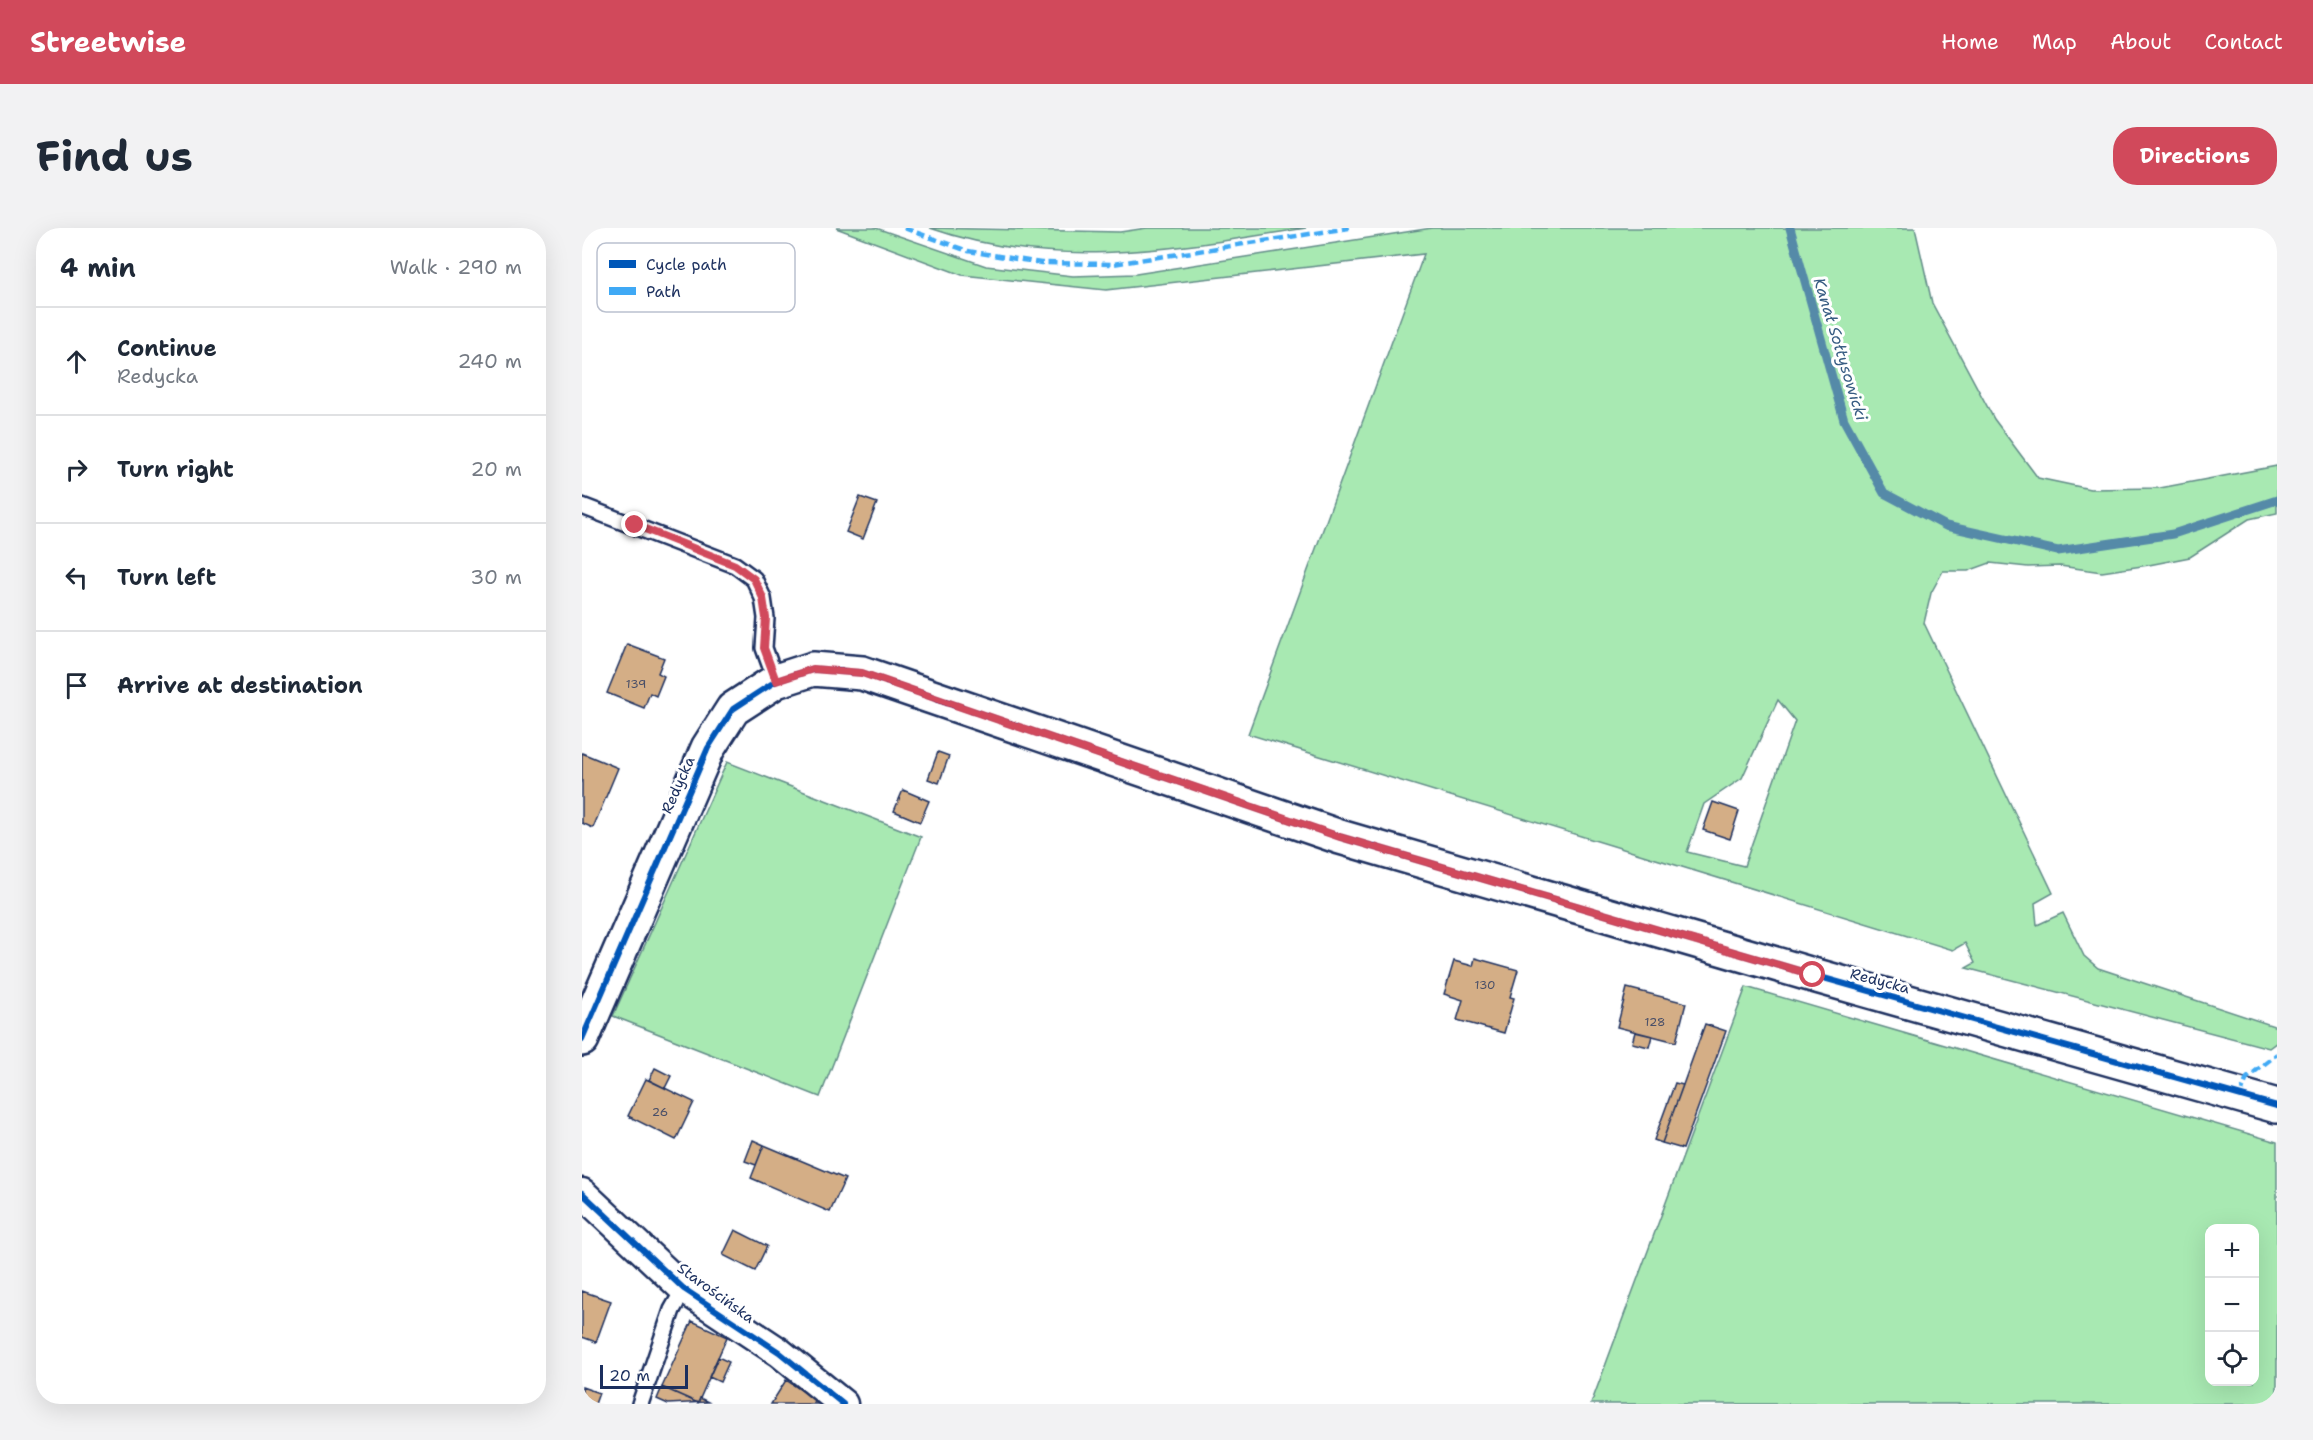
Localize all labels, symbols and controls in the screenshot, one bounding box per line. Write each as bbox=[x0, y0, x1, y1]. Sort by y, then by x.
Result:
text: Streetwise bbox=[30, 23, 186, 61]
text: Home bbox=[1941, 28, 1999, 56]
text: Map bbox=[2032, 28, 2077, 56]
text: About bbox=[2110, 28, 2171, 56]
text: Contact bbox=[2204, 28, 2283, 56]
button: Directions bbox=[2113, 127, 2277, 185]
text: Find us bbox=[36, 128, 193, 184]
legend bbox=[597, 243, 795, 312]
text: 4 min bbox=[60, 250, 136, 285]
text: Walk · 290 m bbox=[390, 254, 522, 280]
text: Cycle path bbox=[646, 254, 727, 275]
water label: Kanał Sołtysowicki bbox=[1809, 275, 1872, 424]
text: Path bbox=[646, 281, 681, 302]
text: Continue bbox=[117, 334, 217, 363]
icon: ahead bbox=[60, 345, 93, 378]
text: 240 m bbox=[457, 348, 522, 374]
text: Redycka bbox=[117, 363, 198, 389]
icon: right bbox=[60, 453, 93, 486]
text: Turn right bbox=[117, 455, 234, 484]
text: 20 m bbox=[471, 456, 522, 482]
route end bbox=[621, 511, 647, 537]
icon: left bbox=[60, 561, 93, 594]
text: Turn left bbox=[117, 563, 216, 592]
text: 30 m bbox=[470, 564, 522, 590]
icon: arrive bbox=[60, 669, 93, 702]
text: Arrive at destination bbox=[117, 671, 363, 700]
house number: 139 bbox=[626, 676, 646, 692]
street label: Redycka bbox=[656, 752, 700, 817]
route start bbox=[1799, 961, 1825, 987]
street label: Redycka bbox=[1848, 963, 1913, 999]
house number: 130 bbox=[1474, 977, 1496, 993]
house number: 128 bbox=[1645, 1014, 1665, 1030]
house number: 26 bbox=[652, 1104, 668, 1120]
map controls bbox=[2205, 1224, 2259, 1386]
button: + bbox=[2205, 1224, 2259, 1278]
street label: Starościńska bbox=[673, 1258, 759, 1328]
button: − bbox=[2205, 1278, 2259, 1332]
button: locate bbox=[2205, 1332, 2259, 1386]
scale bar bbox=[600, 1362, 688, 1390]
text: 20 m bbox=[609, 1365, 650, 1386]

